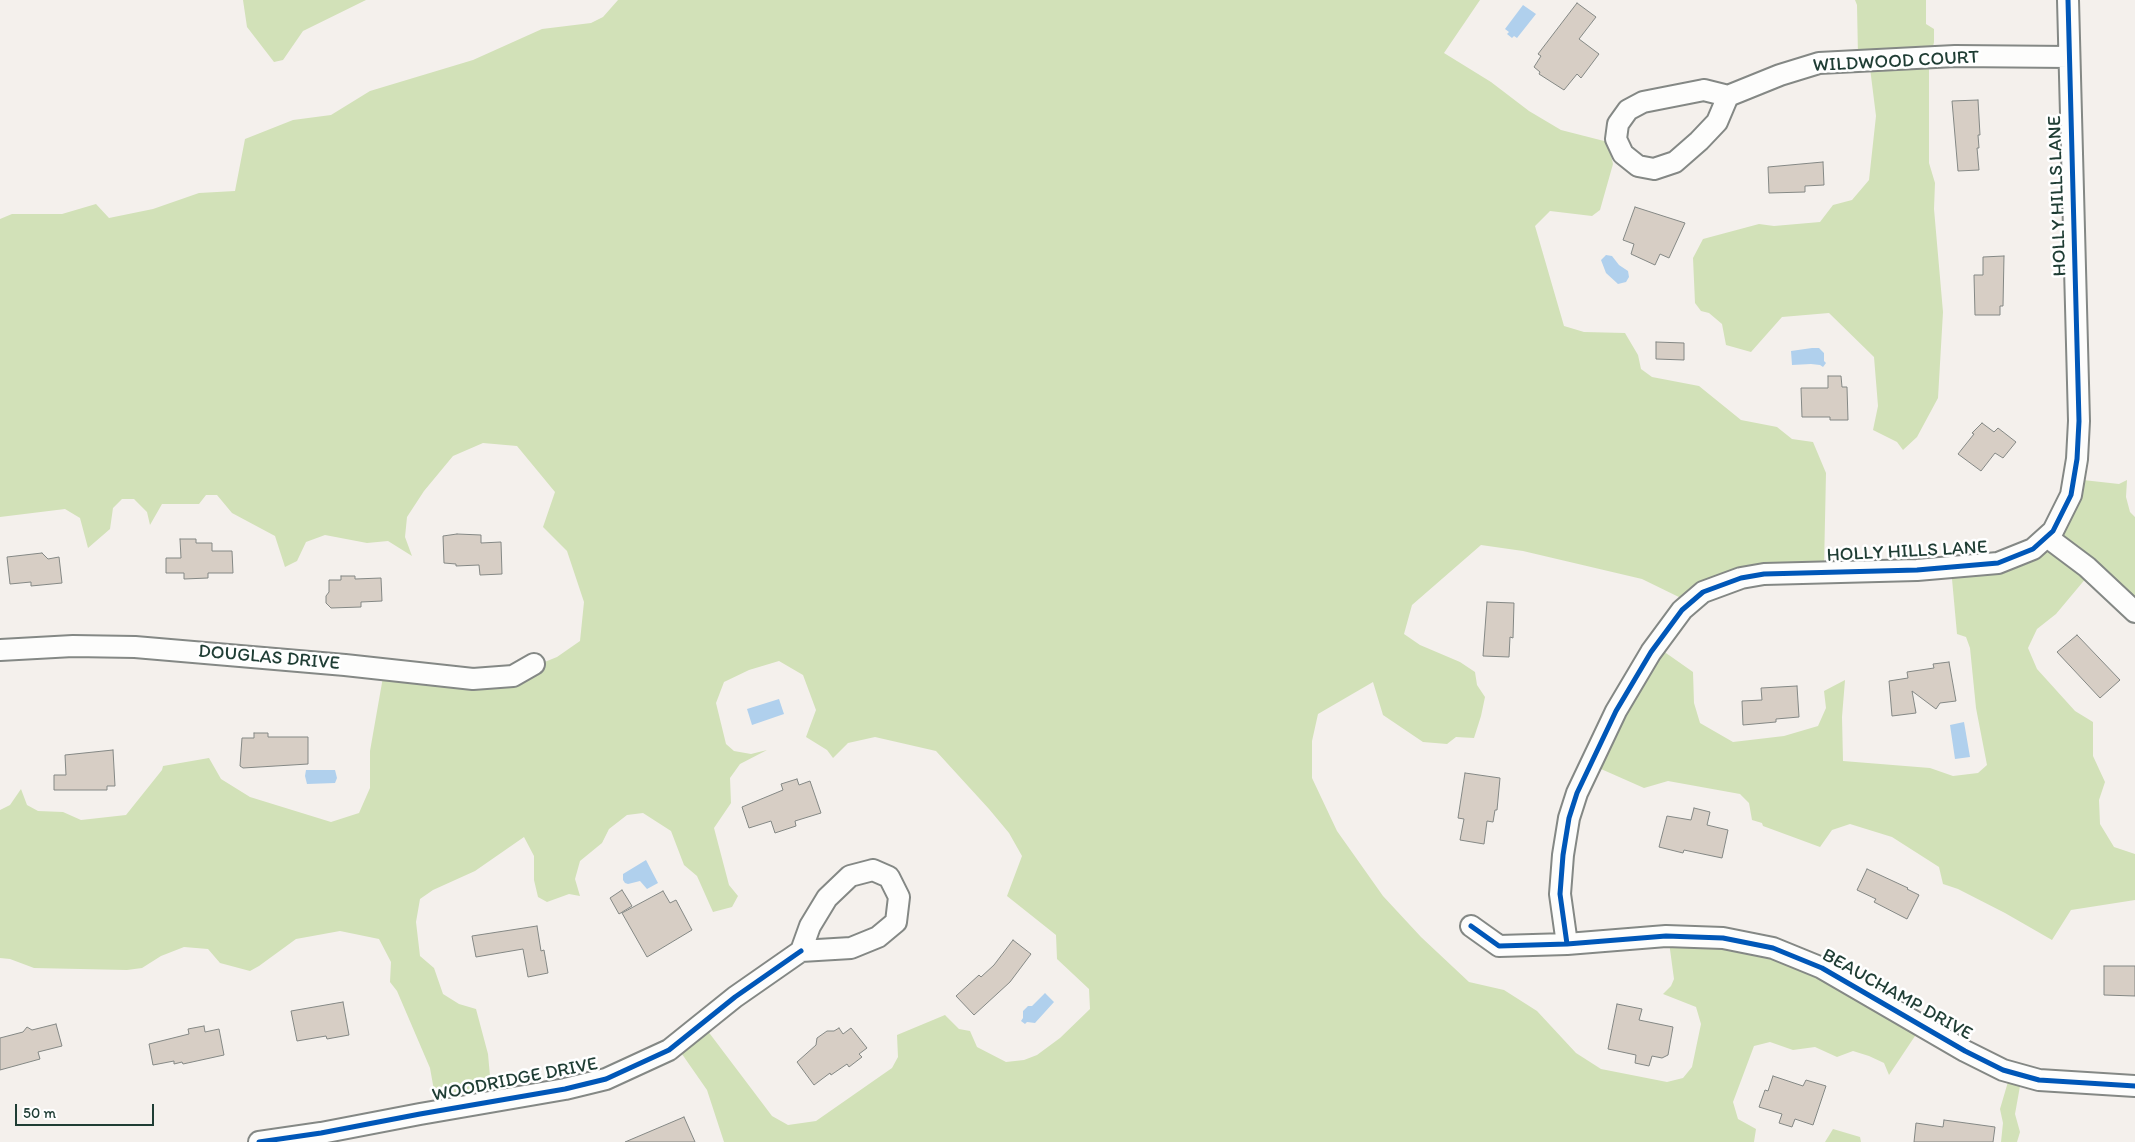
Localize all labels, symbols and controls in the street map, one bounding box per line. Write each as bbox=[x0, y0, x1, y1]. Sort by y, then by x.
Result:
street label: WILDWOOD COURT bbox=[1812, 46, 1980, 78]
street label: HOLLY HILLS LANE bbox=[2044, 115, 2072, 277]
street label: HOLLY HILLS LANE bbox=[1826, 536, 1988, 568]
street label: DOUGLAS DRIVE bbox=[197, 640, 341, 676]
street label: BEAUCHAMP DRIVE bbox=[1818, 944, 1976, 1046]
street label: WOODRIDGE DRIVE bbox=[430, 1053, 600, 1107]
scale bar bbox=[18, 1094, 156, 1126]
text: 50 m bbox=[23, 1104, 56, 1122]

